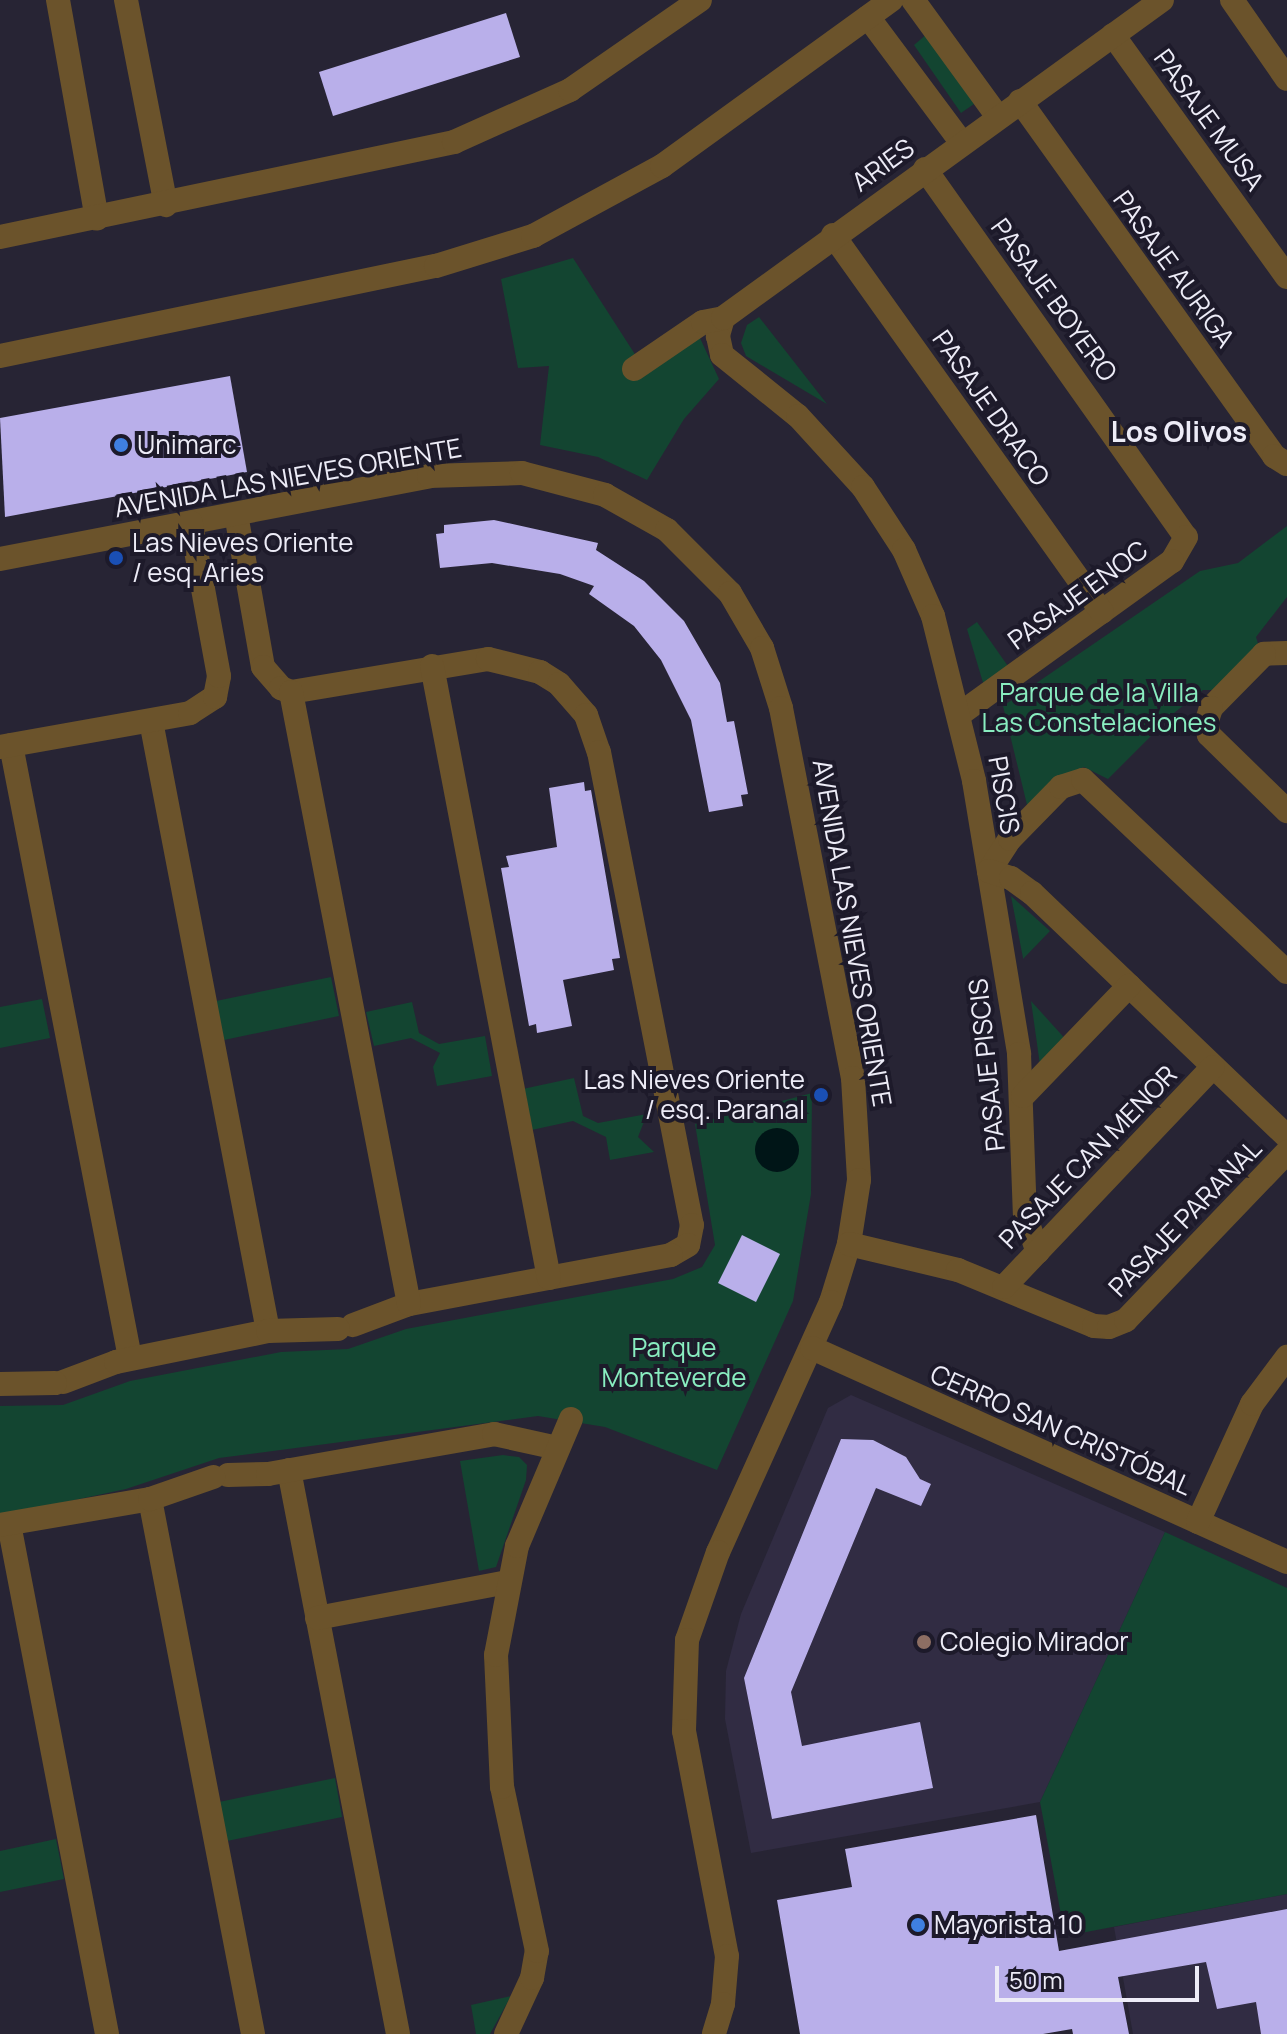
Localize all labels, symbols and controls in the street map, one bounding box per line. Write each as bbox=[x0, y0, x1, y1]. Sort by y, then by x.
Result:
street label: PASAJE MUSA bbox=[1147, 43, 1271, 197]
street label: ARIES bbox=[846, 132, 920, 198]
street label: PASAJE AURIGA bbox=[1107, 185, 1241, 353]
street label: PASAJE BOYERO bbox=[985, 213, 1123, 387]
street label: PASAJE DRACO bbox=[926, 324, 1056, 492]
district label: Los Olivos bbox=[1111, 414, 1247, 448]
place label: Unimarc bbox=[137, 429, 237, 461]
street label: AVENIDA LAS NIEVES ORIENTE bbox=[112, 432, 464, 524]
marker: Unimarc bbox=[112, 436, 130, 454]
place label: Las Nieves Oriente / esq. Aries bbox=[132, 527, 353, 588]
street label: PASAJE ENOC bbox=[1002, 534, 1154, 656]
marker: Las Nieves Oriente / esq. Aries bbox=[107, 549, 125, 567]
park label: Parque de la Villa Las Constelaciones bbox=[982, 677, 1216, 738]
street label: PISCIS bbox=[982, 754, 1026, 836]
street label: AVENIDA LAS NIEVES ORIENTE bbox=[806, 757, 898, 1109]
street label: PASAJE PISCIS bbox=[962, 977, 1012, 1153]
street label: PASAJE CAN MENOR bbox=[993, 1059, 1183, 1255]
place label: Las Nieves Oriente / esq. Paranal bbox=[584, 1064, 805, 1126]
marker: Las Nieves Oriente / esq. Paranal bbox=[812, 1086, 830, 1104]
street label: PASAJE PARANAL bbox=[1102, 1133, 1268, 1303]
park label: Parque Monteverde bbox=[602, 1332, 746, 1394]
street label: CERRO SAN CRISTÓBAL bbox=[925, 1358, 1197, 1502]
place label: Colegio Mirador bbox=[940, 1626, 1129, 1658]
marker: Colegio Mirador bbox=[915, 1633, 933, 1651]
place label: Mayorista 10 bbox=[934, 1909, 1083, 1941]
marker: Mayorista 10 bbox=[909, 1916, 927, 1934]
scale bar bbox=[999, 1950, 1203, 2000]
text: 50 m bbox=[1009, 1963, 1063, 1996]

